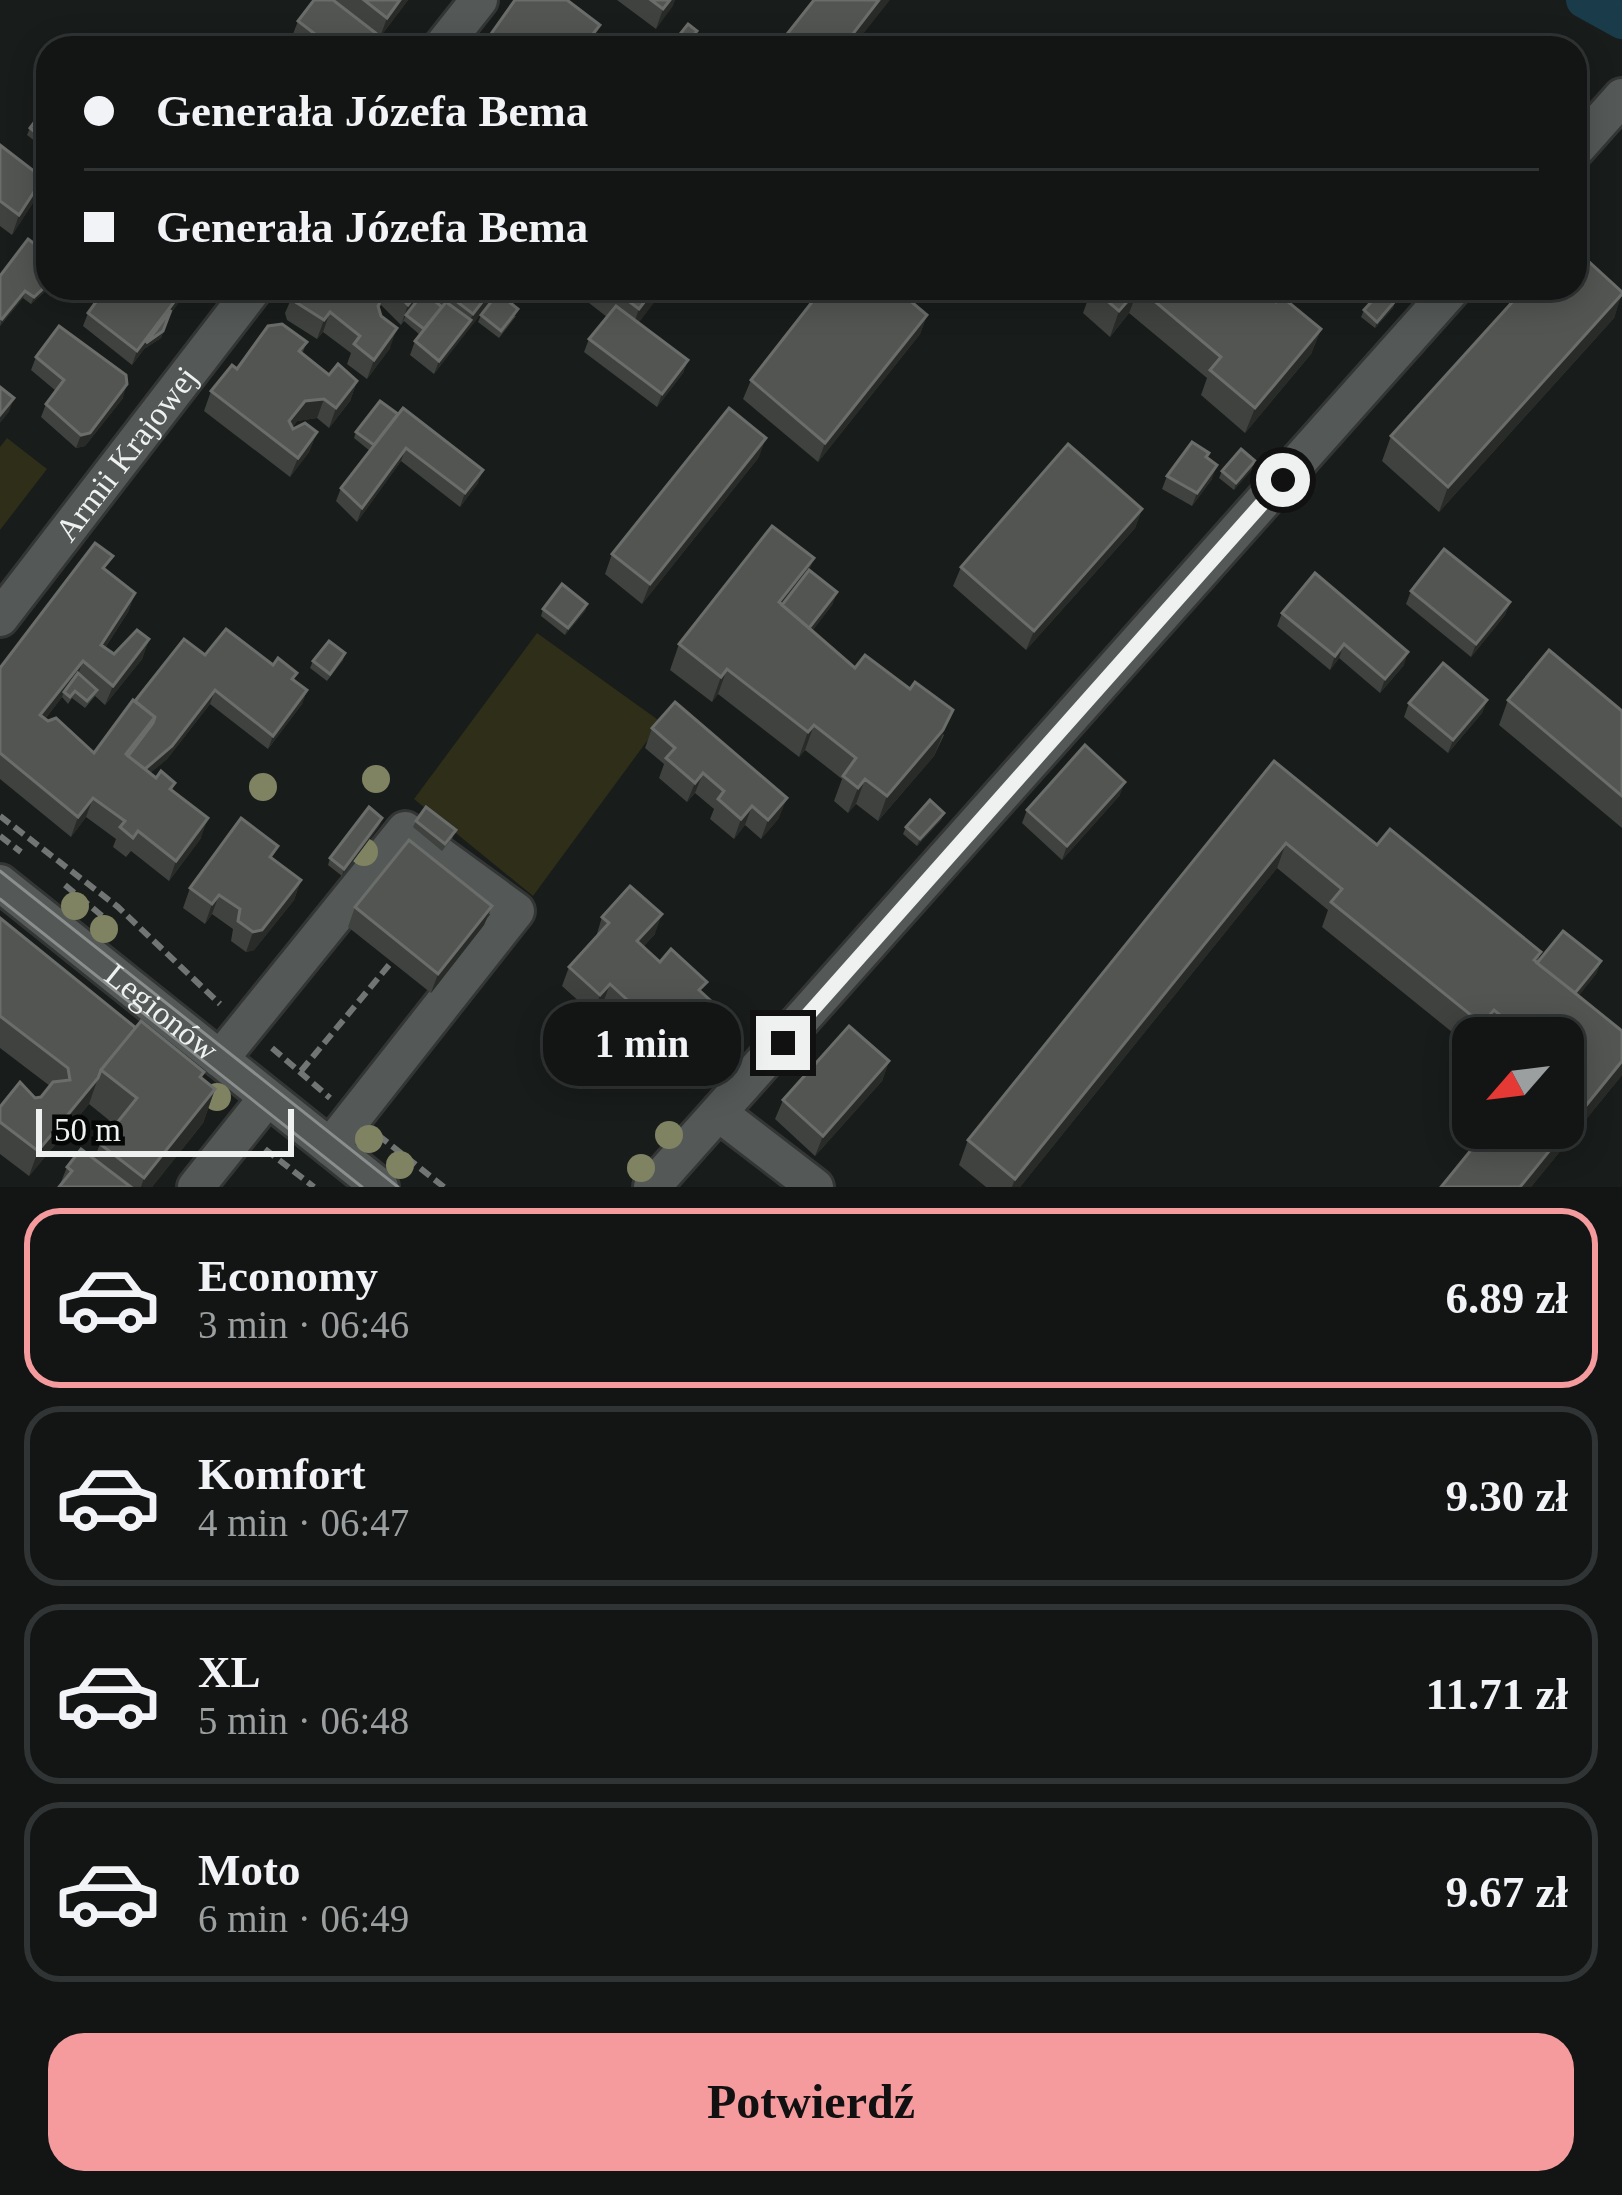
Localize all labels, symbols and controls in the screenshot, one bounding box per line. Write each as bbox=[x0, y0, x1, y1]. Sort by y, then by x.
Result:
text: Generała Józefa Bema bbox=[156, 86, 588, 136]
text: Generała Józefa Bema bbox=[156, 202, 588, 252]
street label: Armii Krajowej bbox=[48, 360, 205, 548]
route start bbox=[1256, 453, 1310, 507]
street label: Legionów bbox=[98, 956, 225, 1068]
callout: 1 min bbox=[543, 1001, 741, 1085]
route end bbox=[756, 1016, 810, 1070]
north arrow bbox=[1452, 1017, 1584, 1149]
map controls bbox=[1452, 1017, 1584, 1149]
text: 1 min bbox=[595, 1022, 689, 1065]
scale bar bbox=[36, 1103, 294, 1156]
text: 50 m bbox=[54, 1112, 121, 1148]
icon: car bbox=[54, 1244, 162, 1352]
text: Economy bbox=[198, 1251, 378, 1301]
text: 6.89 zł bbox=[1446, 1273, 1568, 1323]
text: 3 min · 06:46 bbox=[198, 1303, 409, 1346]
icon: car bbox=[54, 1442, 162, 1550]
text: Komfort bbox=[198, 1449, 365, 1499]
text: 9.30 zł bbox=[1446, 1471, 1568, 1521]
text: 4 min · 06:47 bbox=[198, 1501, 409, 1544]
icon: car bbox=[54, 1640, 162, 1748]
text: XL bbox=[198, 1647, 261, 1697]
text: 11.71 zł bbox=[1426, 1669, 1568, 1719]
text: 5 min · 06:48 bbox=[198, 1699, 409, 1742]
icon: car bbox=[54, 1838, 162, 1946]
text: Moto bbox=[198, 1845, 300, 1895]
text: 9.67 zł bbox=[1446, 1867, 1568, 1917]
text: 6 min · 06:49 bbox=[198, 1897, 409, 1940]
button: Potwierdź bbox=[48, 2033, 1574, 2171]

